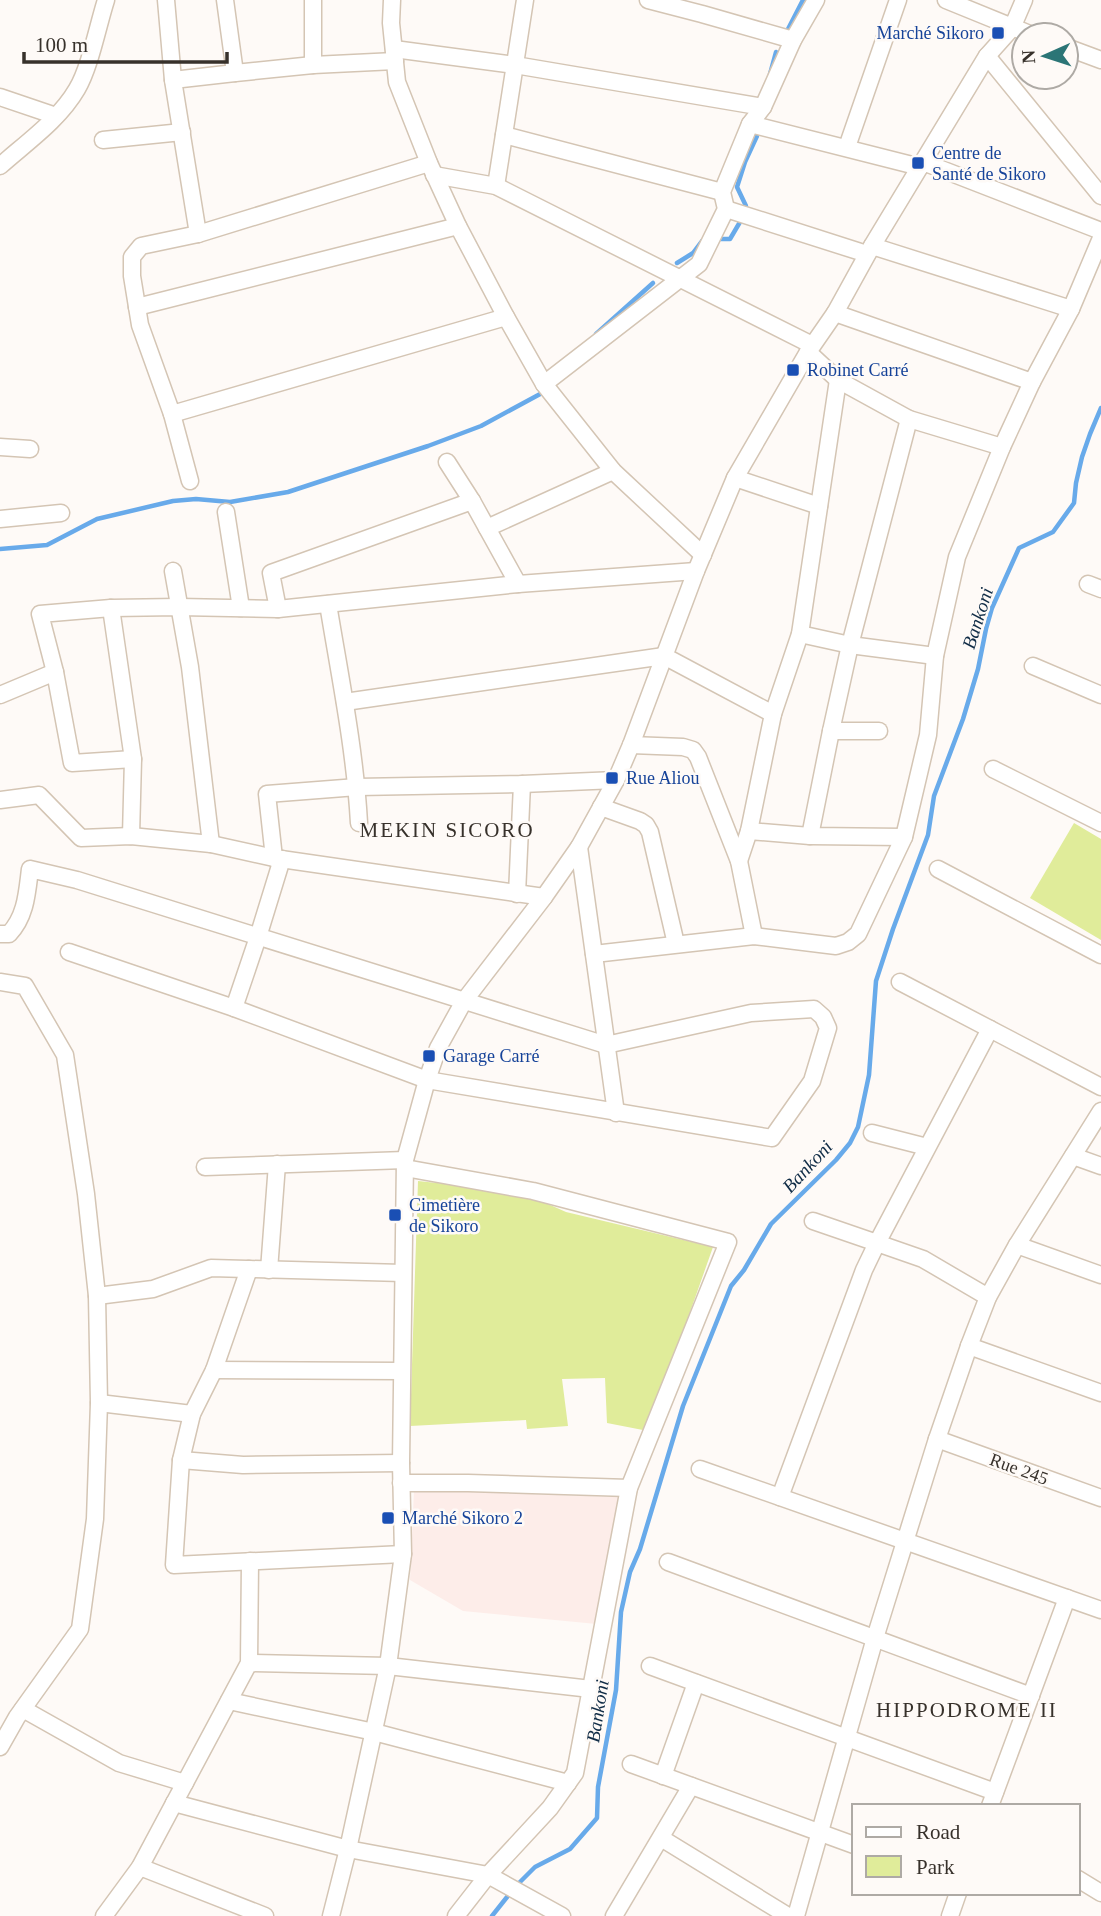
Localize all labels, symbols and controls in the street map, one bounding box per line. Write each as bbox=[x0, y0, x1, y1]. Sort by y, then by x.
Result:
scale bar bbox=[24, 21, 228, 65]
north arrow bbox=[1010, 21, 1080, 91]
place label: Marché Sikoro bbox=[877, 23, 984, 43]
marker: Marché Sikoro bbox=[990, 25, 1006, 41]
text: 100 m bbox=[35, 33, 88, 57]
text: N bbox=[1018, 49, 1039, 64]
place label: Centre de Santé de Sikoro bbox=[932, 143, 1046, 184]
marker: Centre de Santé de Sikoro bbox=[910, 155, 926, 171]
place label: Robinet Carré bbox=[807, 360, 908, 380]
marker: Robinet Carré bbox=[785, 362, 801, 378]
water label: Bankoni bbox=[958, 585, 997, 652]
place label: Rue Aliou bbox=[626, 768, 700, 788]
marker: Rue Aliou bbox=[604, 770, 620, 786]
district label: MEKIN SICORO bbox=[359, 818, 535, 842]
place label: Garage Carré bbox=[443, 1046, 539, 1066]
marker: Garage Carré bbox=[421, 1048, 437, 1064]
water label: Bankoni bbox=[778, 1136, 837, 1197]
place label: Cimetière de Sikoro bbox=[409, 1195, 480, 1236]
marker: Cimetière de Sikoro bbox=[387, 1207, 403, 1223]
street label: Rue 245 bbox=[987, 1449, 1051, 1489]
place label: Marché Sikoro 2 bbox=[402, 1508, 523, 1528]
marker: Marché Sikoro 2 bbox=[380, 1510, 396, 1526]
water label: Bankoni bbox=[582, 1678, 613, 1744]
district label: HIPPODROME II bbox=[876, 1698, 1058, 1722]
legend bbox=[852, 1804, 1080, 1895]
text: Road bbox=[916, 1820, 961, 1844]
text: Park bbox=[916, 1855, 955, 1879]

